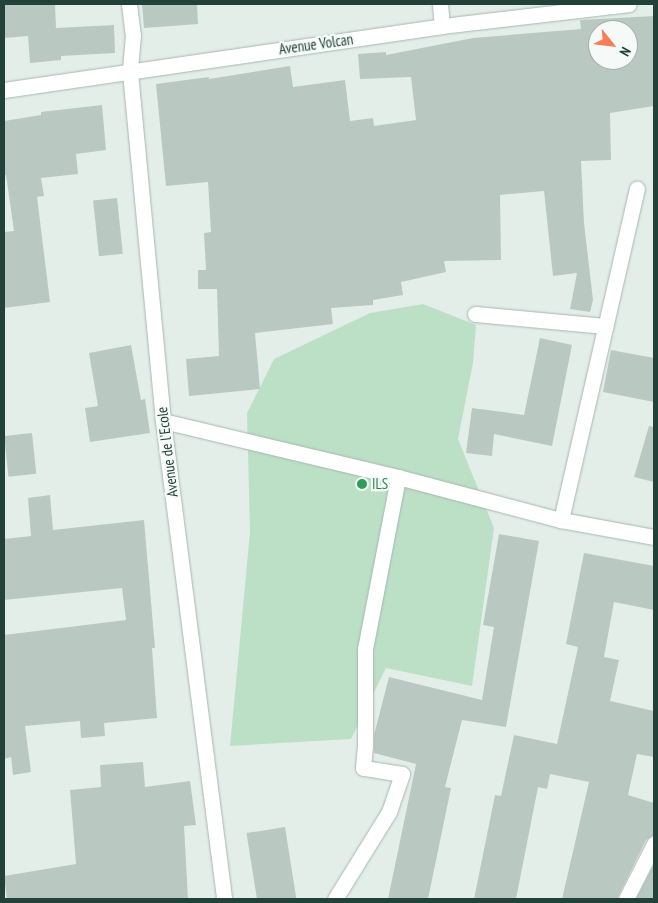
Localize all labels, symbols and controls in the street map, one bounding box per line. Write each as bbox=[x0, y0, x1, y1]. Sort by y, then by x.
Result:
north arrow bbox=[588, 20, 638, 70]
street label: Avenue Volcan bbox=[278, 30, 354, 58]
text: N bbox=[616, 44, 635, 59]
street label: Avenue de l'Ecole bbox=[153, 406, 181, 498]
place label: ILS bbox=[372, 475, 388, 493]
marker: ILS bbox=[356, 478, 368, 490]

